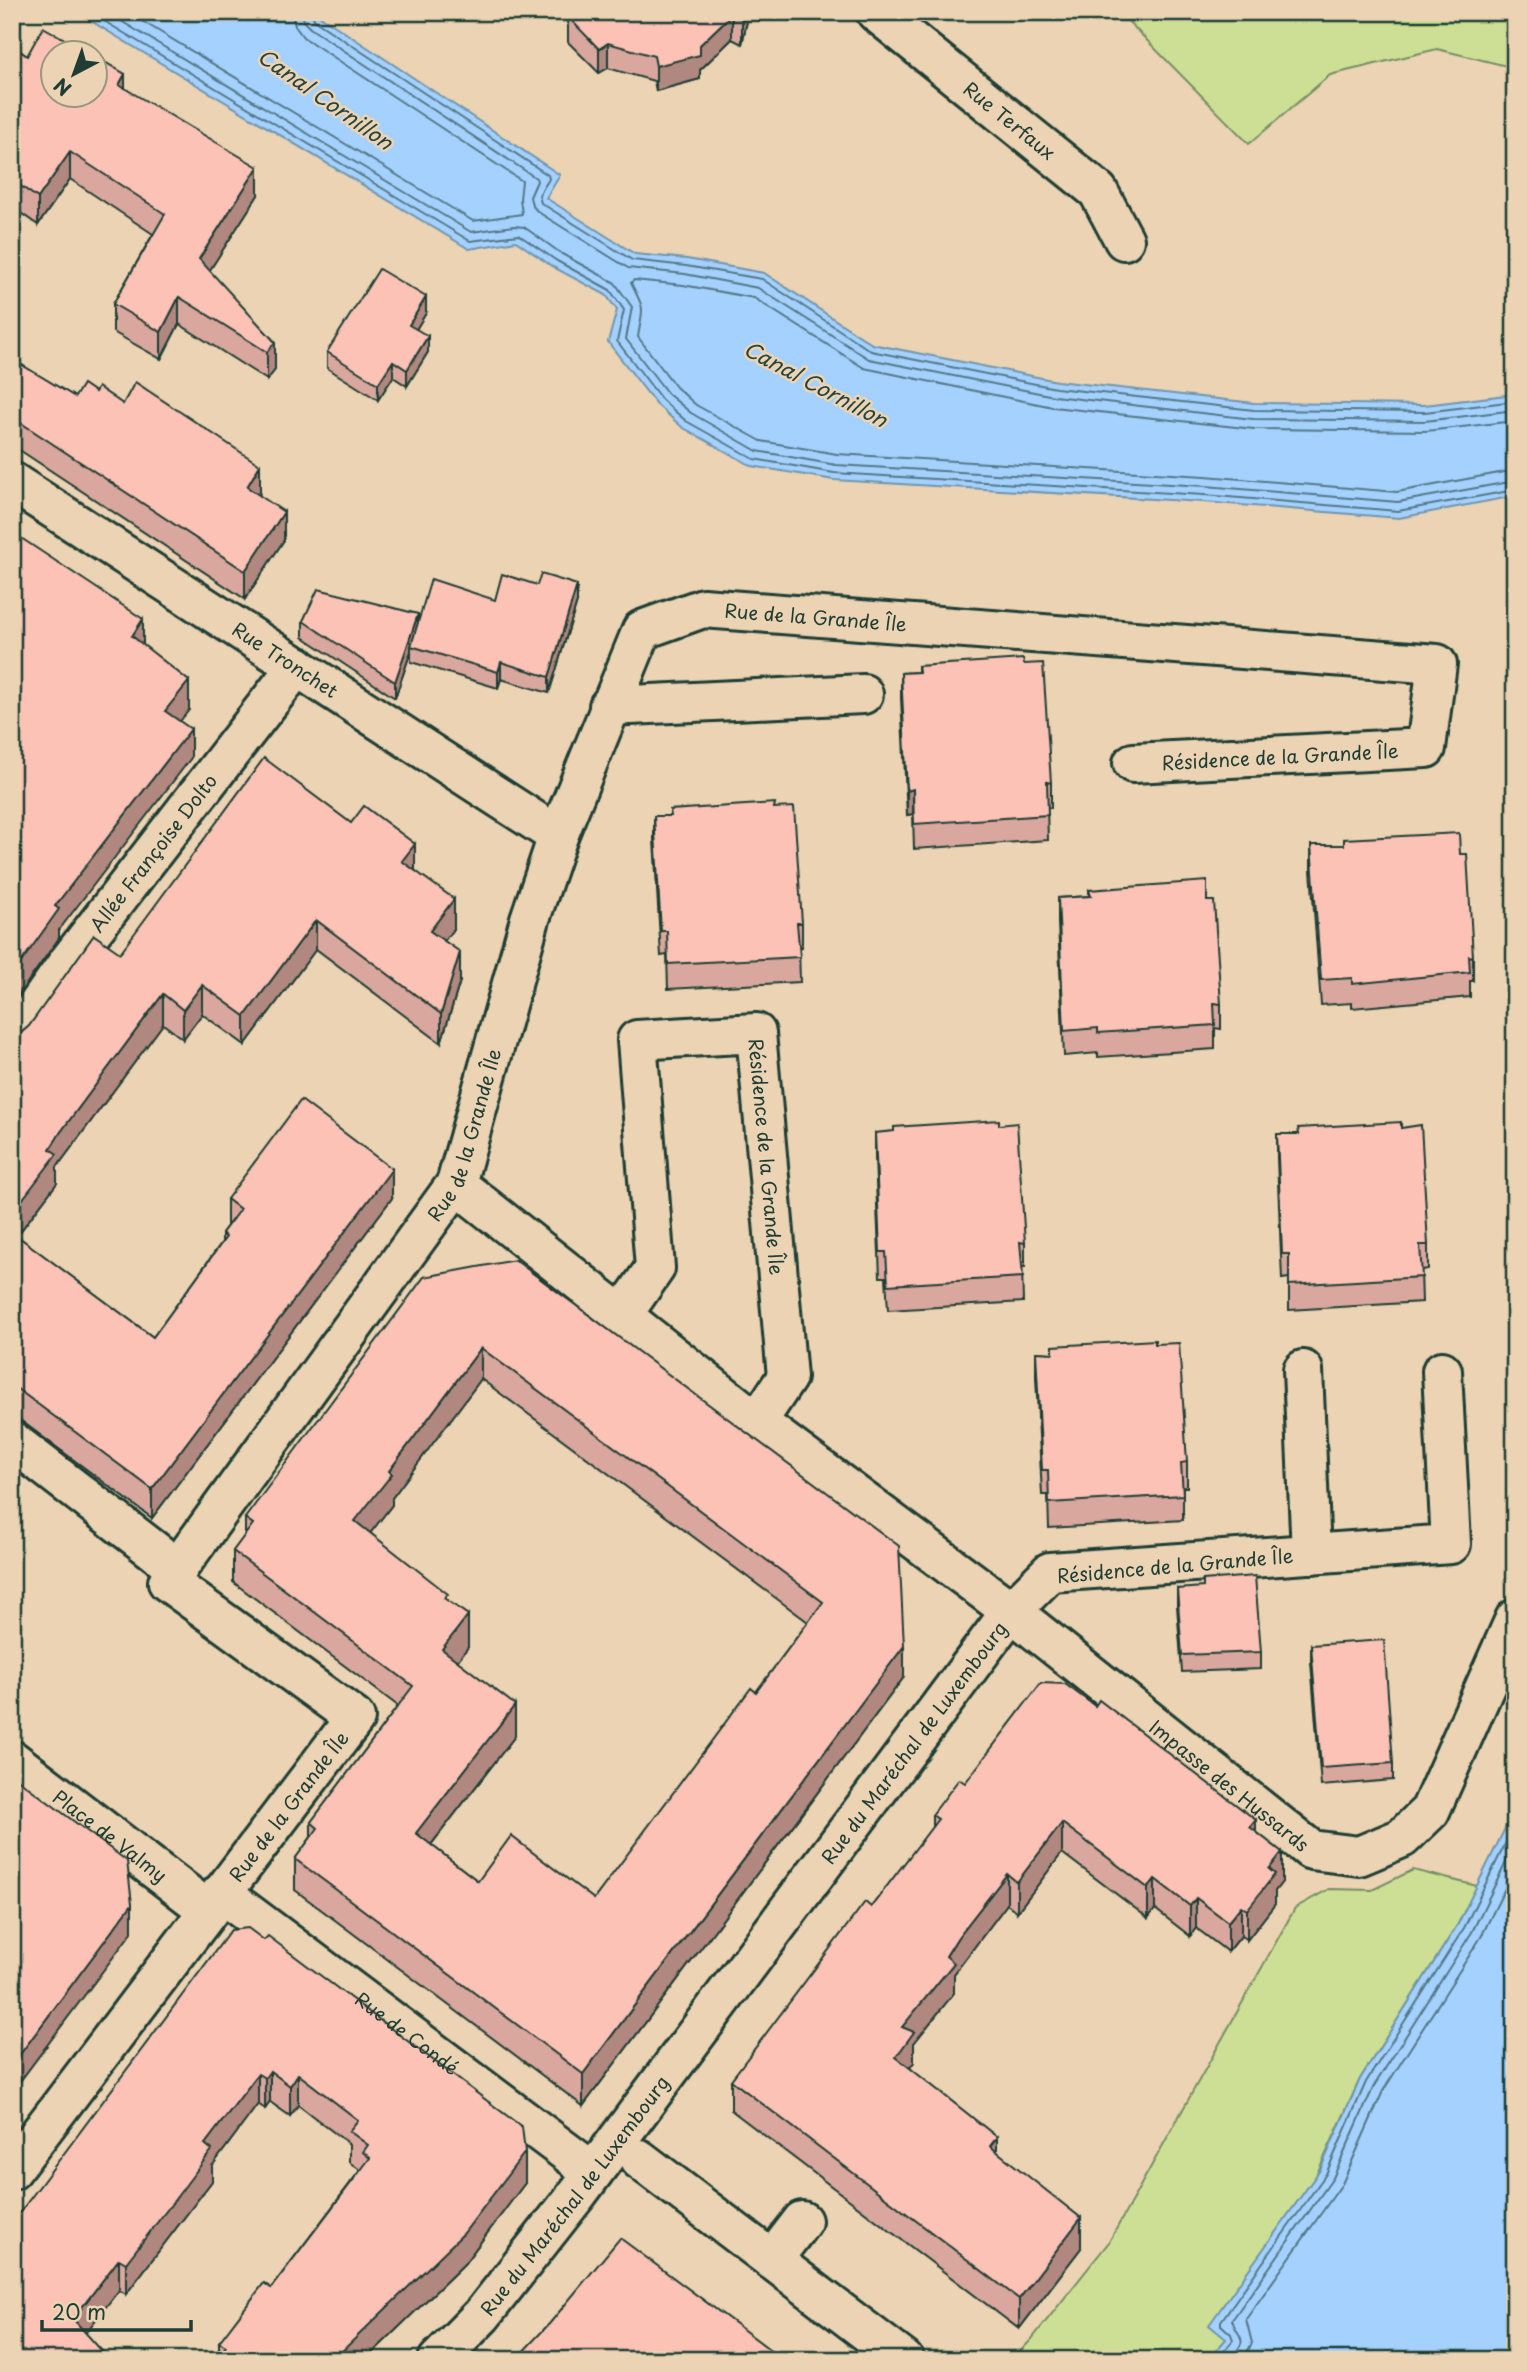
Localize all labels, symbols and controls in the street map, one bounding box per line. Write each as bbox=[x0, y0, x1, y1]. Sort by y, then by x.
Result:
north arrow bbox=[38, 38, 108, 108]
water label: Canal Cornillon bbox=[252, 39, 401, 157]
text: N bbox=[47, 72, 77, 103]
street label: Rue Terfaux bbox=[958, 74, 1062, 166]
water label: Canal Cornillon bbox=[738, 332, 894, 435]
street label: Rue de la Grande Île bbox=[724, 596, 908, 638]
street label: Rue Tronchet bbox=[227, 615, 344, 704]
street label: Résidence de la Grande Île bbox=[1161, 736, 1399, 776]
street label: Allée Françoise Dolto bbox=[83, 768, 223, 938]
street label: Résidence de la Grande Île bbox=[743, 1037, 792, 1276]
street label: Rue de la Grande Île bbox=[420, 1045, 507, 1226]
street label: Résidence de la Grande Île bbox=[1056, 1541, 1294, 1589]
street label: Rue du Maréchal de Luxembourg bbox=[814, 1615, 1013, 1869]
street label: Impasse des Hussards bbox=[1144, 1713, 1316, 1858]
street label: Rue de la Grande Île bbox=[222, 1725, 355, 1887]
street label: Place de Valmy bbox=[47, 1782, 174, 1888]
street label: Rue de Condé bbox=[350, 1985, 465, 2081]
street label: Rue du Maréchal de Luxembourg bbox=[473, 2069, 675, 2321]
scale bar bbox=[42, 2288, 191, 2332]
text: 20 m bbox=[52, 2295, 106, 2327]

